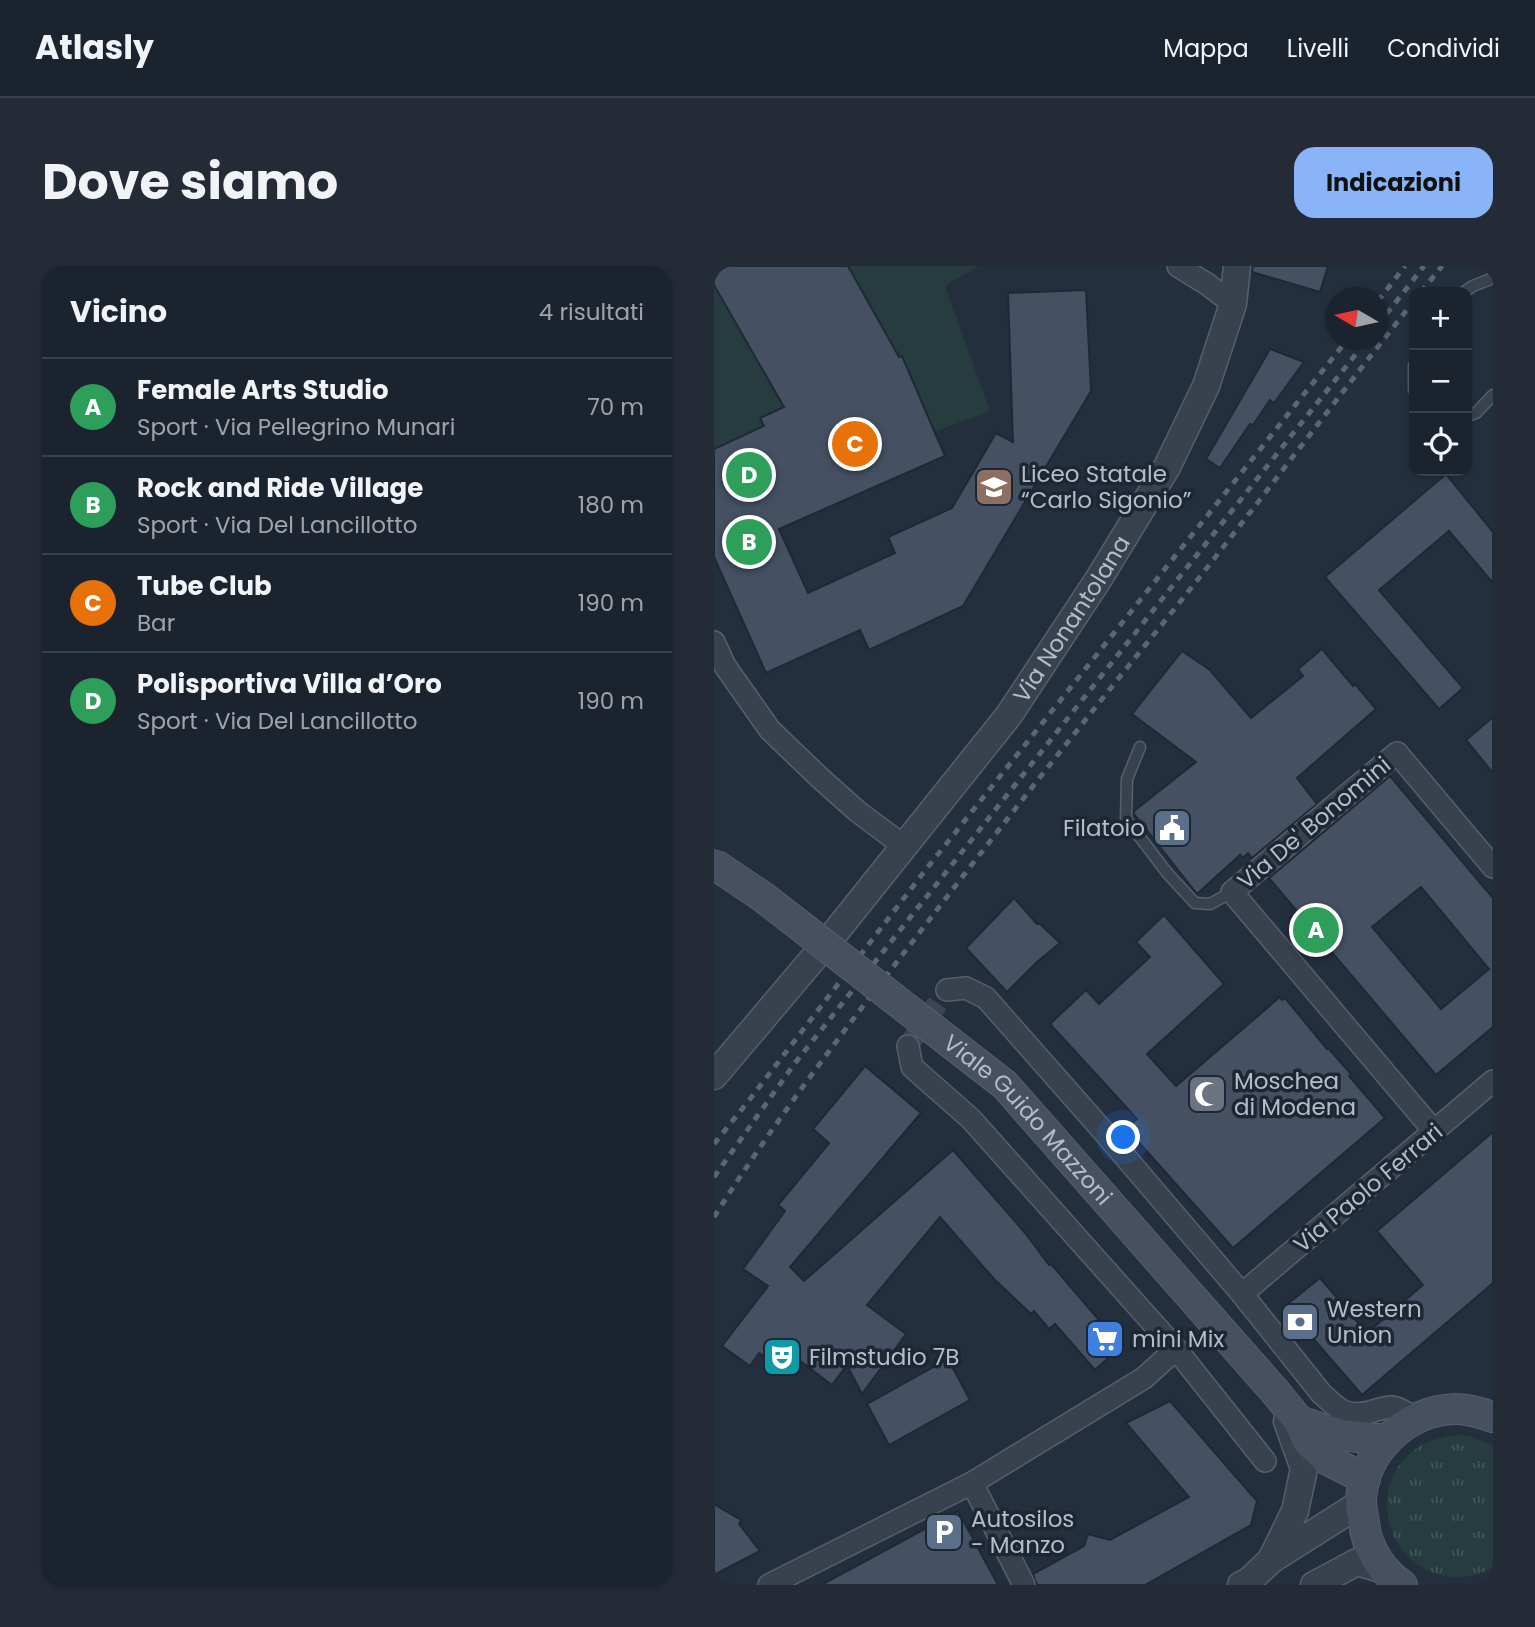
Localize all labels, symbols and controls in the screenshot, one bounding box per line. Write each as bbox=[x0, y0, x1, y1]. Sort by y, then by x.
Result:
text: Atlasly bbox=[35, 24, 154, 71]
text: Mappa bbox=[1163, 32, 1249, 65]
text: Livelli bbox=[1287, 32, 1349, 65]
text: Condividi bbox=[1387, 32, 1500, 65]
button: Indicazioni bbox=[1294, 147, 1493, 218]
text: Dove siamo bbox=[42, 148, 338, 216]
north arrow bbox=[1325, 287, 1388, 350]
map controls bbox=[1409, 287, 1472, 476]
button: + bbox=[1409, 287, 1472, 350]
text: Vicino bbox=[70, 290, 167, 333]
text: 4 risultati bbox=[539, 296, 644, 328]
button: − bbox=[1409, 350, 1472, 413]
text: Female Arts Studio bbox=[137, 372, 388, 408]
text: A bbox=[85, 391, 101, 423]
text: 70 m bbox=[587, 391, 644, 423]
text: Sport · Via Pellegrino Munari bbox=[137, 411, 455, 443]
button: locate bbox=[1409, 413, 1472, 476]
pin: C bbox=[832, 418, 878, 470]
pin: D bbox=[726, 449, 772, 501]
place label: Liceo Statale “Carlo Sigonio” bbox=[1021, 458, 1192, 516]
school or university icon: Liceo Statale “Carlo Sigonio” bbox=[973, 466, 1015, 508]
text: Rock and Ride Village bbox=[137, 470, 423, 506]
text: B bbox=[85, 489, 101, 521]
text: 180 m bbox=[578, 489, 644, 521]
text: Sport · Via Del Lancillotto bbox=[137, 509, 417, 541]
pin: B bbox=[726, 516, 772, 568]
street label: Via Nonantolana bbox=[1006, 529, 1138, 709]
text: Tube Club bbox=[137, 568, 272, 604]
text: C bbox=[84, 587, 102, 619]
text: 190 m bbox=[578, 587, 644, 619]
text: Bar bbox=[137, 607, 175, 639]
text: Polisportiva Villa d’Oro bbox=[137, 666, 442, 702]
text: D bbox=[85, 685, 101, 717]
text: 190 m bbox=[578, 685, 644, 717]
text: Sport · Via Del Lancillotto bbox=[137, 705, 417, 737]
street label: Via De' Bonomini bbox=[1230, 749, 1398, 897]
public building icon: Filatoio bbox=[1151, 807, 1193, 849]
place label: Filatoio bbox=[1063, 812, 1145, 844]
pin: A bbox=[1293, 904, 1339, 956]
street label: Viale Guido Mazzoni bbox=[937, 1027, 1119, 1212]
place label: Moschea di Modena bbox=[1234, 1065, 1356, 1123]
mosque icon: Moschea di Modena bbox=[1186, 1073, 1228, 1115]
street label: Via Paolo Ferrari bbox=[1287, 1116, 1449, 1260]
your location bbox=[1106, 1120, 1140, 1154]
place label: Western Union bbox=[1327, 1293, 1422, 1351]
bank icon: Western Union bbox=[1279, 1301, 1321, 1343]
supermarket icon: mini Mix bbox=[1084, 1318, 1126, 1360]
place label: mini Mix bbox=[1132, 1323, 1224, 1355]
theatre icon: Filmstudio 7B bbox=[761, 1336, 803, 1378]
place label: Filmstudio 7B bbox=[809, 1341, 959, 1373]
place label: Autosilos - Manzo bbox=[971, 1503, 1074, 1561]
parking icon: Autosilos - Manzo bbox=[923, 1511, 965, 1553]

